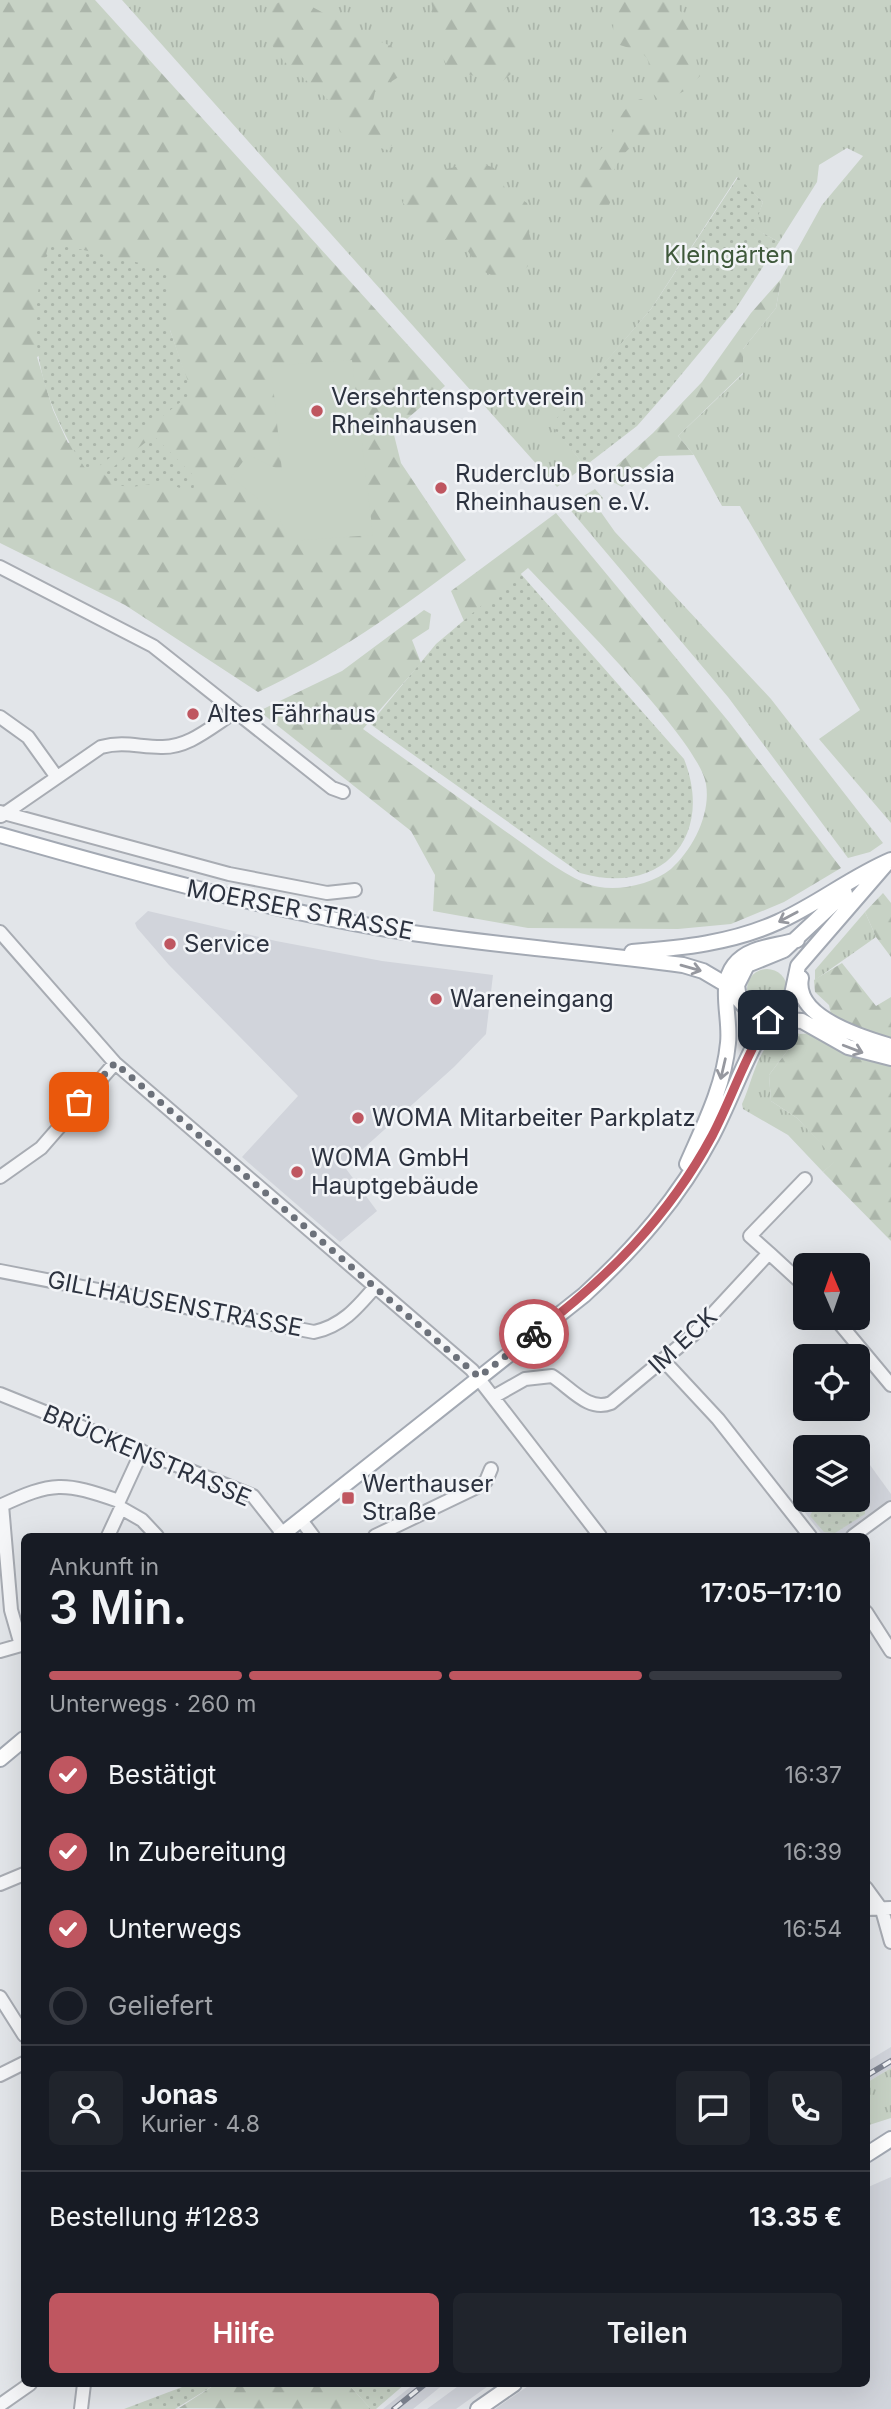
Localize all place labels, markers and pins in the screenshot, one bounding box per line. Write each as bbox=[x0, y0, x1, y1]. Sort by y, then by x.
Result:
place label: Versehrtensportverein Rheinhausen bbox=[331, 382, 585, 439]
marker: Versehrtensportverein Rheinhausen bbox=[309, 403, 325, 419]
place label: Ruderclub Borussia Rheinhausen e.V. bbox=[455, 459, 675, 516]
marker: Ruderclub Borussia Rheinhausen e.V. bbox=[433, 480, 449, 496]
place label: Altes Fährhaus bbox=[207, 699, 376, 728]
marker: Altes Fährhaus bbox=[185, 706, 201, 722]
place label: Service bbox=[184, 929, 270, 958]
marker: Service bbox=[162, 936, 178, 952]
place label: Wareneingang bbox=[450, 984, 614, 1013]
pin bbox=[738, 990, 798, 1050]
marker: Wareneingang bbox=[428, 991, 444, 1007]
pin bbox=[49, 1072, 109, 1132]
place label: WOMA Mitarbeiter Parkplatz bbox=[372, 1103, 696, 1132]
marker: WOMA Mitarbeiter Parkplatz bbox=[350, 1110, 366, 1126]
place label: WOMA GmbH Hauptgebäude bbox=[311, 1143, 479, 1200]
marker: WOMA GmbH Hauptgebäude bbox=[289, 1164, 305, 1180]
place label: Werthauser Straße bbox=[362, 1469, 493, 1526]
marker: Werthauser Straße bbox=[340, 1490, 356, 1506]

